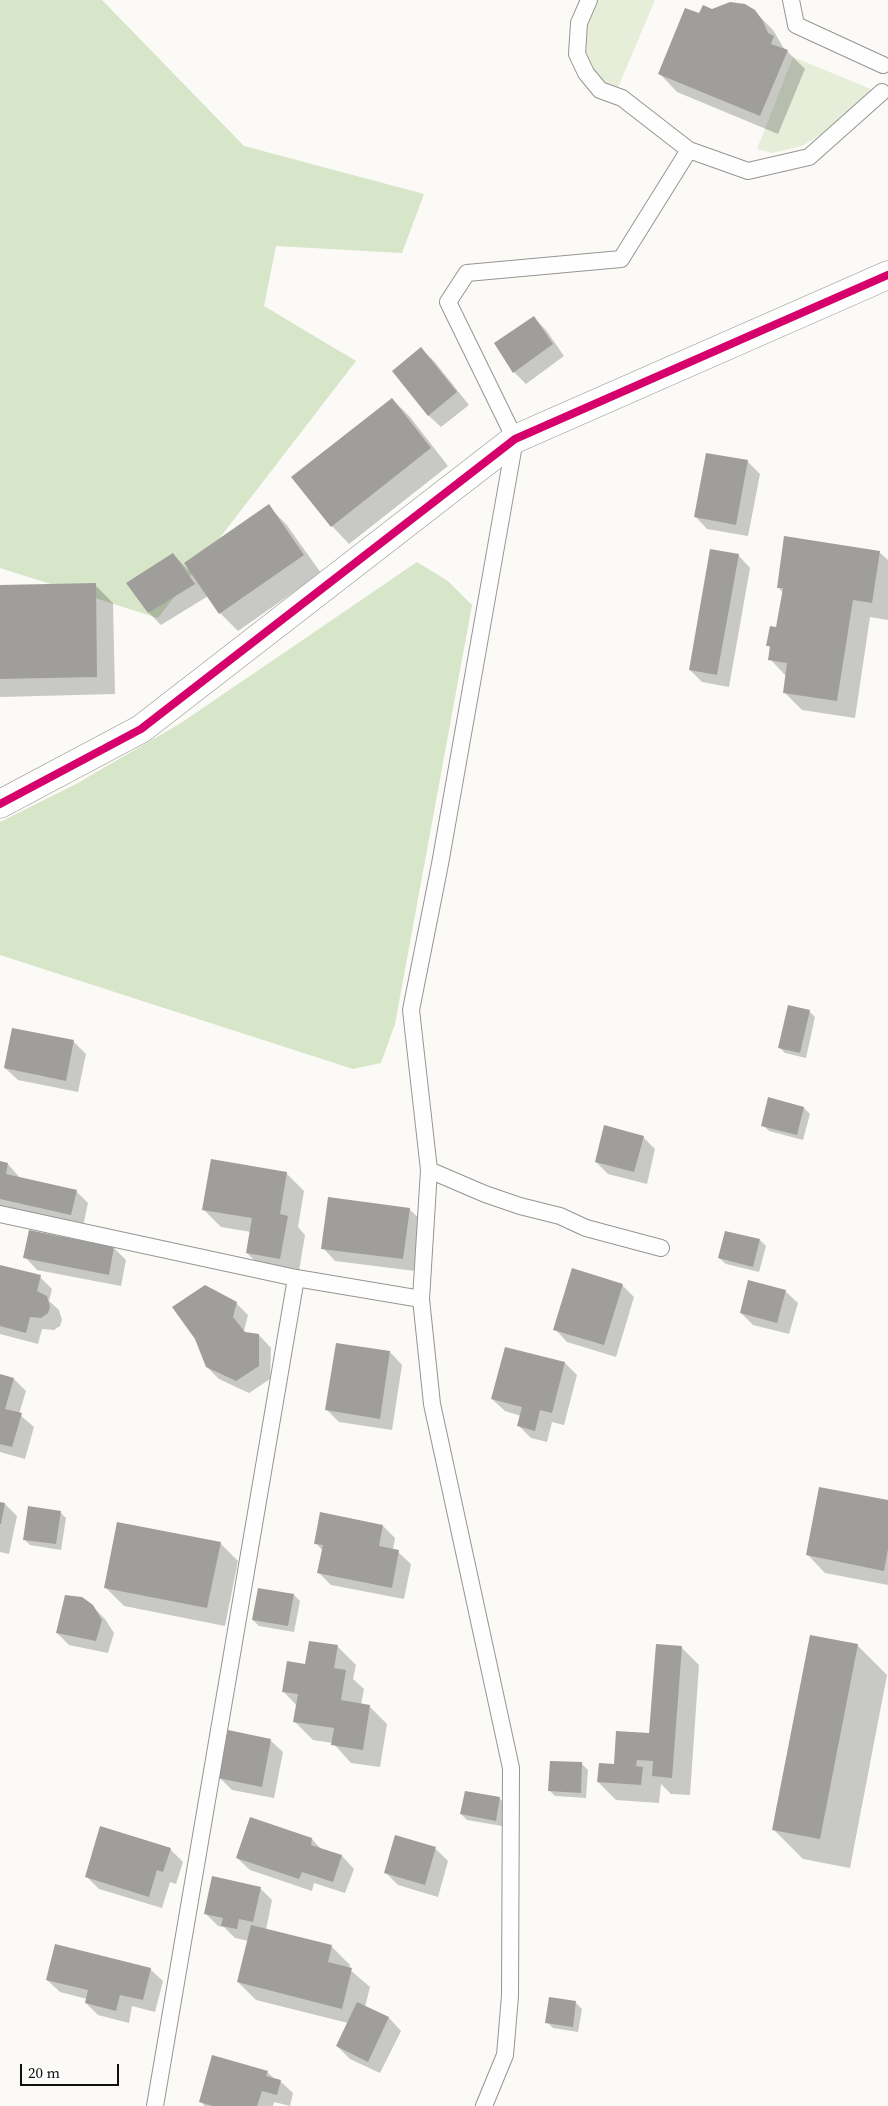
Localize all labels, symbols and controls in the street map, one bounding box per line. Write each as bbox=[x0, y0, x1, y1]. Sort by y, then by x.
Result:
scale bar bbox=[22, 2054, 121, 2086]
text: 20 m bbox=[28, 2062, 60, 2083]

